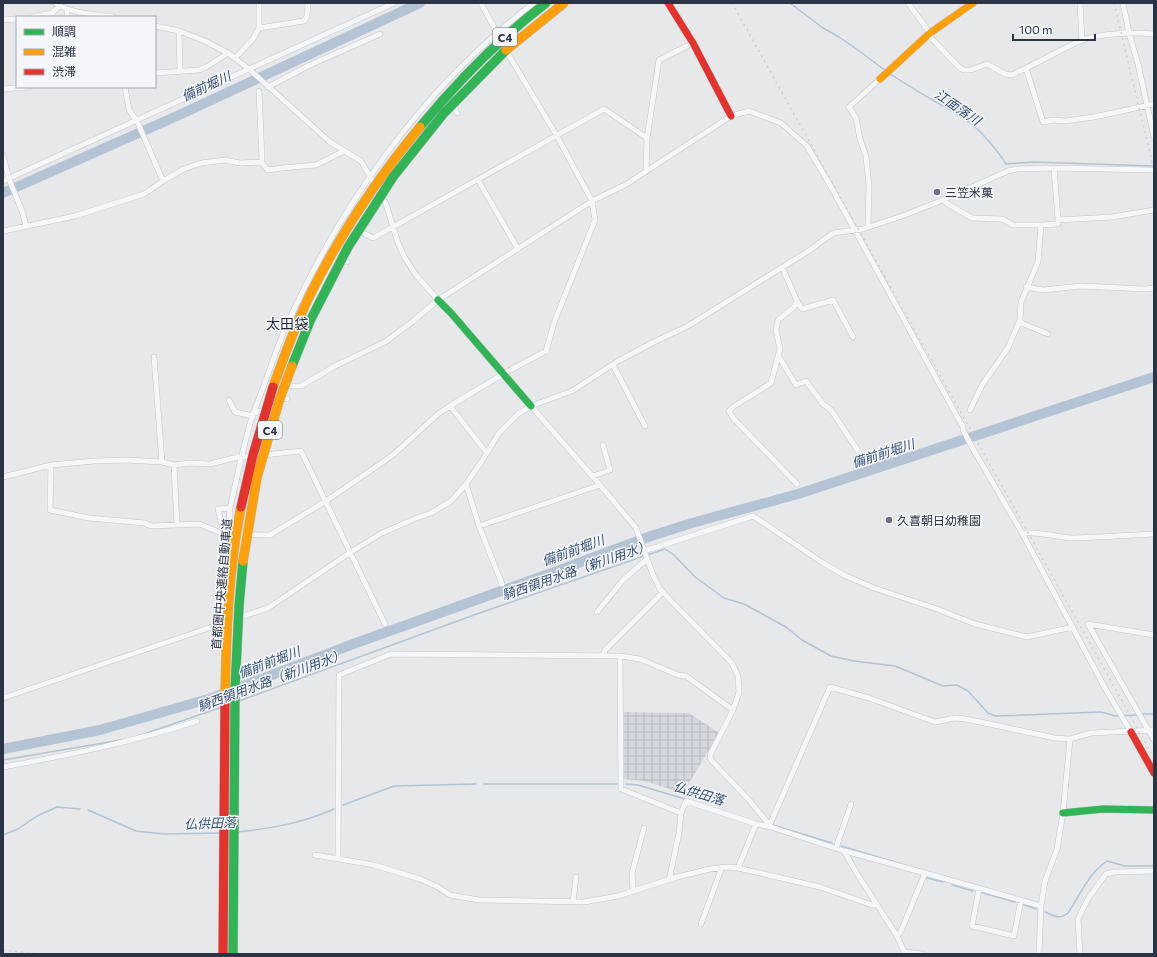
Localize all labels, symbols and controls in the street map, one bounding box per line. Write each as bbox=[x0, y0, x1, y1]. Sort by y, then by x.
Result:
legend bbox=[16, 16, 156, 88]
scale bar bbox=[1013, 16, 1095, 42]
text: 100 m bbox=[1019, 22, 1053, 36]
text: 順調 bbox=[52, 24, 76, 38]
road number: C4 bbox=[493, 28, 517, 46]
text: 混雑 bbox=[52, 44, 76, 58]
text: 渋滞 bbox=[52, 64, 76, 78]
water label: 備前堀川 bbox=[179, 67, 235, 104]
water label: 江面落川 bbox=[932, 86, 986, 129]
place label: 三笠米菓 bbox=[945, 185, 993, 199]
marker: 三笠米菓 bbox=[932, 187, 942, 197]
district label: 太田袋 bbox=[266, 315, 308, 332]
road number: C4 bbox=[258, 421, 282, 439]
water label: 備前前堀川 bbox=[850, 435, 918, 471]
place label: 久喜朝日幼稚園 bbox=[897, 513, 981, 527]
marker: 久喜朝日幼稚園 bbox=[884, 515, 894, 525]
street label: 首都圏中央連絡自動車道 bbox=[208, 518, 234, 650]
water label: 備前前堀川 bbox=[540, 531, 608, 569]
water label: 騎西領用水路（新川用水） bbox=[500, 537, 652, 603]
water label: 備前前堀川 bbox=[236, 642, 304, 681]
water label: 騎西領用水路（新川用水） bbox=[195, 646, 347, 714]
water label: 仏供田落 bbox=[672, 778, 728, 809]
water label: 仏供田落 bbox=[184, 814, 238, 832]

